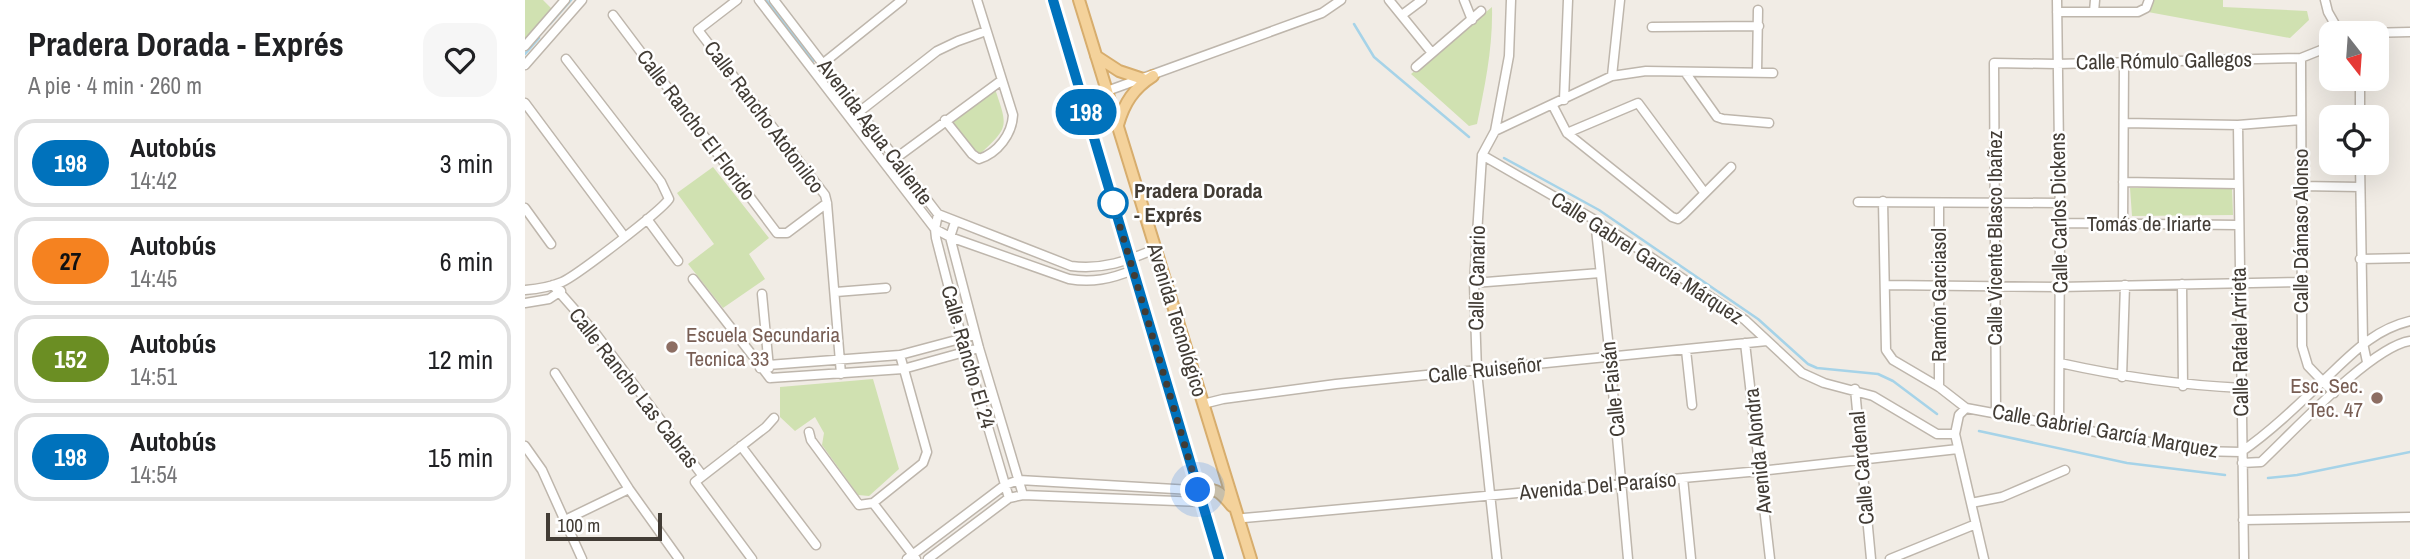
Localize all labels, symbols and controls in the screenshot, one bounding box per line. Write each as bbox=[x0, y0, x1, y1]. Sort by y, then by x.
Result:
north arrow bbox=[2319, 21, 2389, 91]
map controls bbox=[2319, 21, 2389, 175]
text: Pradera Dorada - Exprés bbox=[28, 22, 344, 66]
button: heart bbox=[423, 23, 497, 97]
street label: Calle Rancho Atotonilco bbox=[698, 35, 831, 199]
street label: Calle Rancho El Florido bbox=[630, 43, 763, 206]
street label: Calle Rómulo Gallegos bbox=[2076, 44, 2252, 77]
street label: Avenida Agua Caliente bbox=[810, 52, 940, 211]
text: A pie · 4 min · 260 m bbox=[28, 70, 202, 101]
line badge: 198 bbox=[1046, 89, 1126, 135]
text: 198 bbox=[1070, 96, 1102, 128]
button: locate bbox=[2319, 105, 2389, 175]
text: Autobús bbox=[130, 130, 216, 165]
street label: Calle Vicente Blasco Ibañez bbox=[1980, 130, 2009, 346]
street label: Calle Carlos Dickens bbox=[2043, 132, 2074, 294]
text: 3 min bbox=[440, 146, 493, 181]
text: 198 bbox=[54, 147, 87, 179]
street label: Calle Dámaso Alonso bbox=[2286, 149, 2315, 313]
text: 14:42 bbox=[130, 165, 177, 196]
place label: Pradera Dorada - Exprés bbox=[1134, 176, 1263, 229]
street label: Calle Gabrel García Márquez bbox=[1545, 184, 1749, 331]
marker: Pradera Dorada - Exprés bbox=[1098, 188, 1128, 218]
street label: Tomás de Iriarte bbox=[2087, 209, 2211, 238]
street label: Calle Canario bbox=[1461, 225, 1492, 331]
text: Autobús bbox=[130, 228, 216, 263]
street label: Ramón Garciasol bbox=[1924, 228, 1953, 362]
street label: Avenida Tecnológico bbox=[1140, 238, 1215, 400]
text: 6 min bbox=[440, 244, 493, 279]
text: 27 bbox=[60, 245, 81, 277]
text: 14:45 bbox=[130, 263, 177, 294]
street label: Calle Rafael Arrieta bbox=[2224, 267, 2255, 417]
street label: Calle Rancho El 24 bbox=[934, 282, 1003, 432]
street label: Calle Rancho Las Cabras bbox=[563, 301, 706, 474]
place label: Escuela Secundaria Tecnica 33 bbox=[686, 320, 841, 373]
text: Autobús bbox=[130, 326, 216, 361]
marker: Escuela Secundaria Tecnica 33 bbox=[664, 339, 680, 355]
street label: Calle Faisán bbox=[1593, 340, 1632, 438]
text: 12 min bbox=[428, 342, 493, 377]
text: 152 bbox=[54, 343, 87, 375]
street label: Calle Ruiseñor bbox=[1427, 349, 1543, 390]
text: 14:51 bbox=[130, 361, 177, 392]
place label: Esc. Sec. Tec. 47 bbox=[2290, 371, 2363, 424]
street label: Avenida Alondra bbox=[1736, 386, 1779, 516]
marker: Esc. Sec. Tec. 47 bbox=[2369, 390, 2385, 406]
street label: Calle Gabriel García Marquez bbox=[1990, 396, 2221, 465]
street label: Calle Cardenal bbox=[1842, 410, 1881, 526]
text: Autobús bbox=[130, 424, 216, 459]
text: 15 min bbox=[428, 440, 493, 475]
text: 198 bbox=[54, 441, 87, 473]
text: 14:54 bbox=[130, 459, 177, 490]
street label: Avenida Del Paraíso bbox=[1517, 464, 1678, 507]
your location bbox=[1180, 472, 1215, 507]
scale bar bbox=[546, 510, 661, 542]
text: 100 m bbox=[557, 512, 600, 538]

